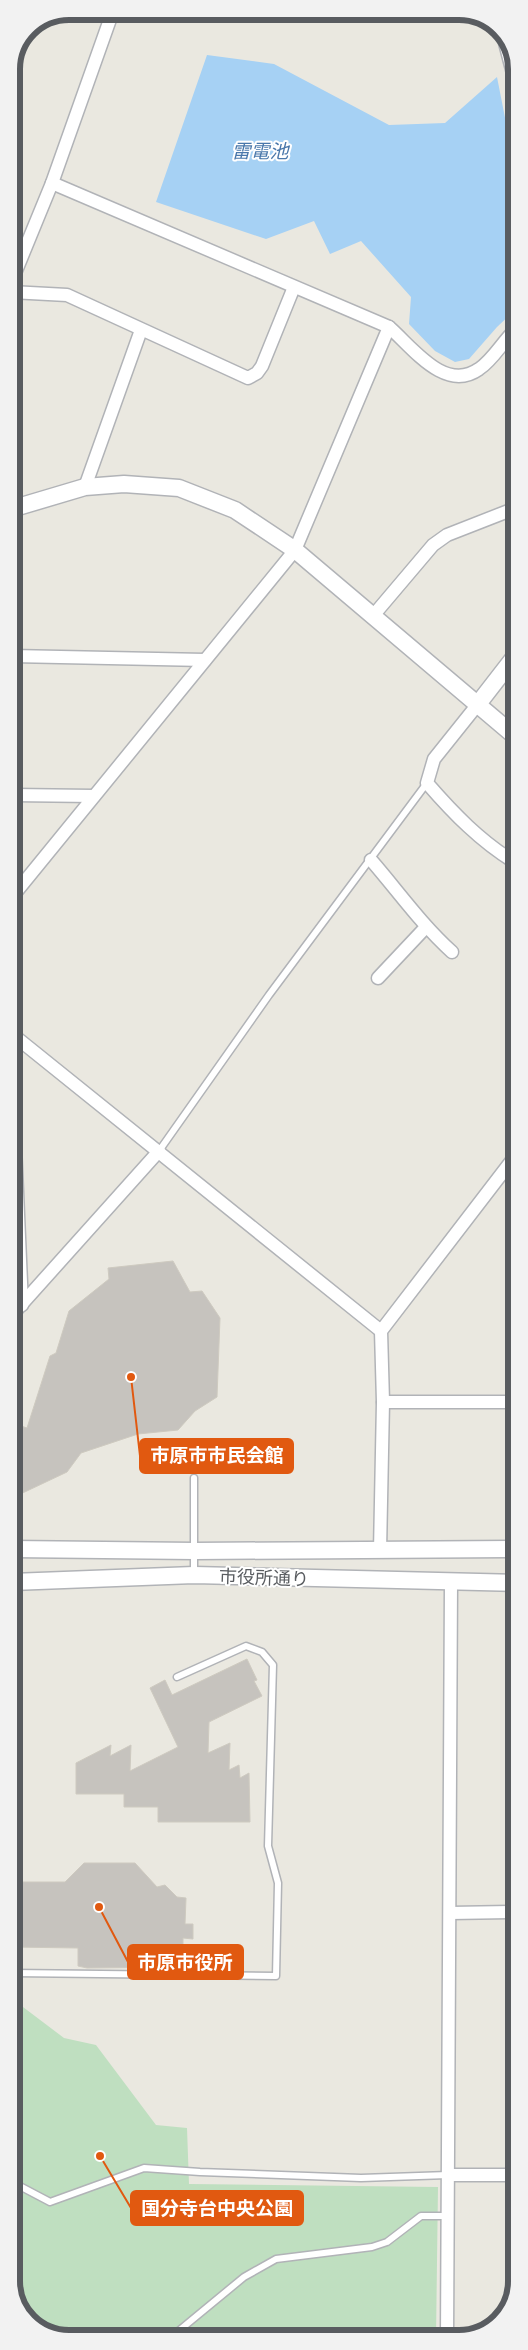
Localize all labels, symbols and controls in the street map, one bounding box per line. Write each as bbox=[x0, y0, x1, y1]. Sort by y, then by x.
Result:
water label: 雷電池 bbox=[231, 140, 290, 163]
callout: 市原市市民会館 bbox=[140, 1439, 293, 1473]
text: 市原市市民会館 bbox=[150, 1444, 284, 1467]
street label: 市役所通り bbox=[219, 1565, 309, 1591]
callout: 市原市役所 bbox=[128, 1945, 243, 1979]
text: 市原市役所 bbox=[137, 1951, 233, 1974]
callout: 国分寺台中央公園 bbox=[131, 2191, 303, 2225]
text: 国分寺台中央公園 bbox=[141, 2197, 293, 2220]

